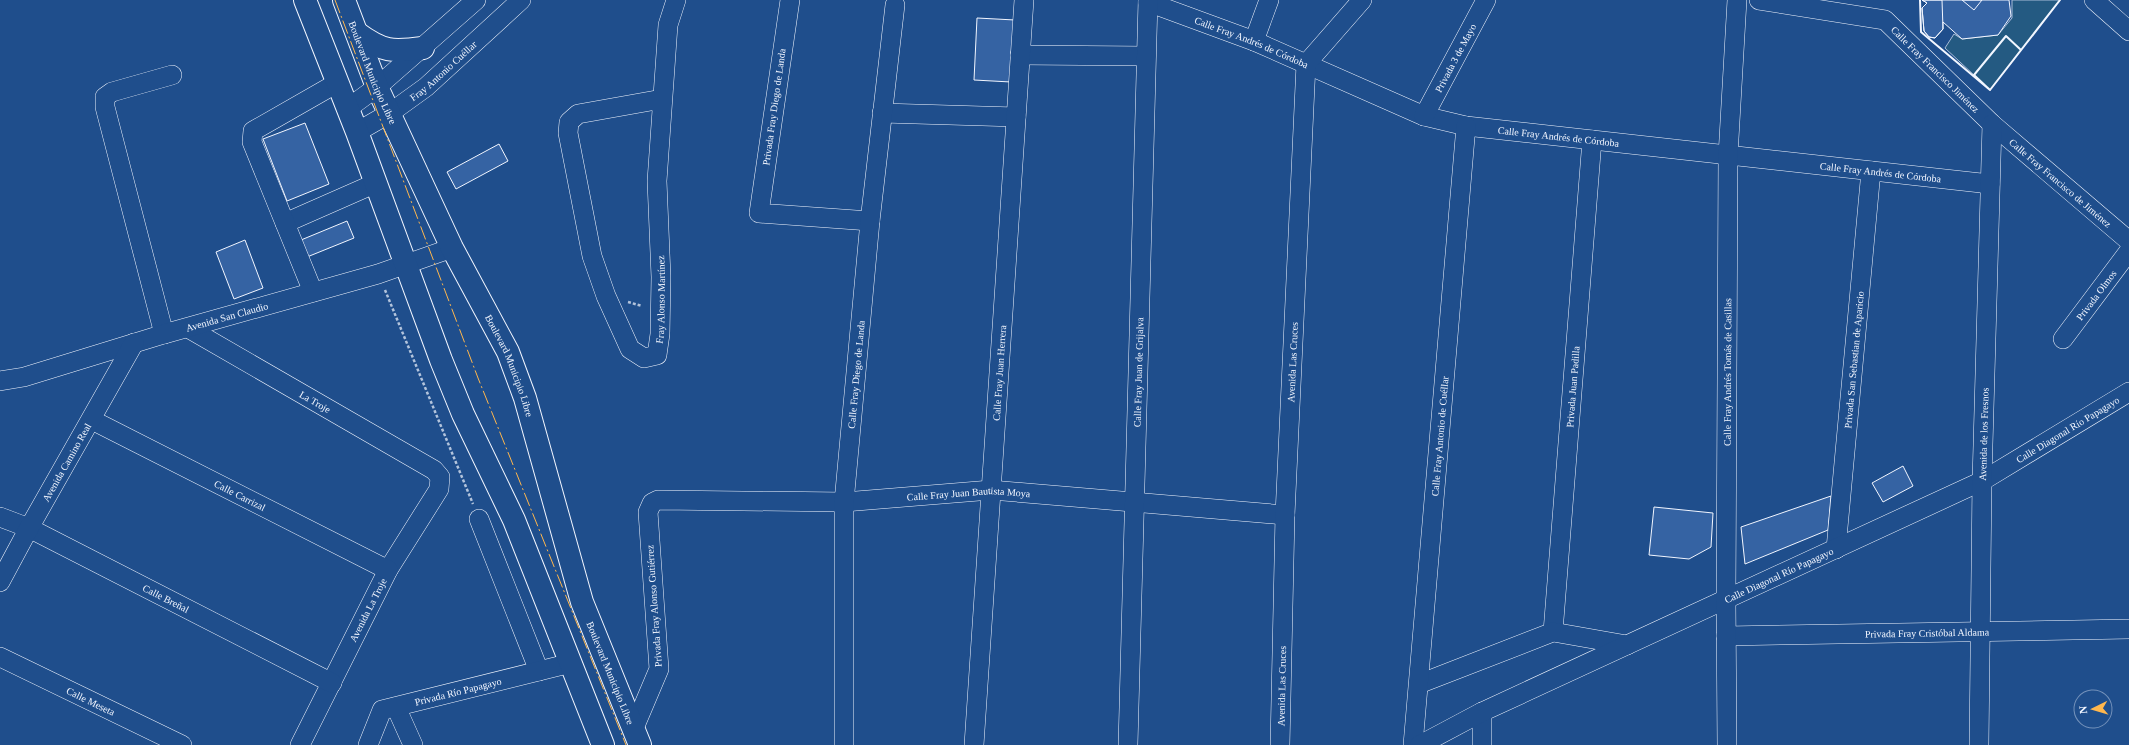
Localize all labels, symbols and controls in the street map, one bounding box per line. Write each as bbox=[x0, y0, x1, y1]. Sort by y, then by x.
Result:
street label: Calle Fray Andrés de Córdoba bbox=[1193, 14, 1311, 70]
street label: Boulevard Municipio Libre bbox=[347, 20, 399, 126]
street label: Privada 3 de Mayo bbox=[1432, 22, 1478, 94]
street label: Calle Fray Francisco Jiménez bbox=[1889, 24, 1982, 115]
street label: Fray Antonio Cuéllar bbox=[407, 38, 479, 103]
street label: Privada Fray Diego de Landa bbox=[760, 47, 788, 166]
street label: Calle Fray Andrés de Córdoba bbox=[1497, 124, 1620, 148]
street label: Calle Fray Francisco de Jiménez bbox=[2007, 136, 2114, 230]
street label: Calle Fray Andrés de Córdoba bbox=[1819, 160, 1942, 184]
street label: Fray Alonso Martínez bbox=[653, 255, 667, 344]
street label: Privada Olmos bbox=[2074, 268, 2118, 322]
street label: Privada San Sebastian de Aparicio bbox=[1842, 291, 1865, 429]
street label: Calle Fray Andrés Tomás de Casillas bbox=[1721, 298, 1733, 446]
street label: Avenida San Claudio bbox=[184, 300, 269, 333]
street label: Boulevard Municipio Libre bbox=[483, 313, 536, 419]
street label: Calle Fray Juan de Grijalva bbox=[1131, 316, 1145, 427]
street label: Calle Fray Diego de Landa bbox=[845, 320, 866, 429]
street label: Avenida Las Cruces bbox=[1285, 322, 1299, 403]
street label: Calle Fray Juan Herrera bbox=[990, 324, 1008, 421]
street label: Privada Juan Padilla bbox=[1564, 345, 1581, 428]
street label: Calle Fray Antonio de Cuéllar bbox=[1429, 375, 1450, 497]
street label: Avenida de los Fresnos bbox=[1977, 387, 1990, 481]
street label: La Troje bbox=[298, 388, 333, 415]
street label: Calle Diagonal Río Papagayo bbox=[2014, 394, 2121, 465]
street label: Avenida Camino Real bbox=[40, 421, 93, 503]
street label: Calle Carrizal bbox=[213, 477, 268, 513]
street label: Calle Fray Juan Bautista Moya bbox=[906, 484, 1031, 502]
street label: Privada Fray Alonso Gutiérrez bbox=[644, 544, 664, 667]
street label: Calle Diagonal Río Papagayo bbox=[1722, 545, 1835, 605]
street label: Avenida La Troje bbox=[347, 576, 389, 644]
street label: Calle Breñal bbox=[141, 582, 191, 615]
street label: Boulevard Municipio Libre bbox=[585, 620, 637, 726]
street label: Privada Fray Cristóbal Aldama bbox=[1865, 626, 1990, 639]
street label: Avenida Las Cruces bbox=[1275, 646, 1288, 726]
street label: Privada Río Papagayo bbox=[413, 675, 502, 707]
street label: Calle Meseta bbox=[65, 685, 117, 718]
north arrow bbox=[2073, 689, 2113, 729]
text: N bbox=[2077, 705, 2089, 714]

